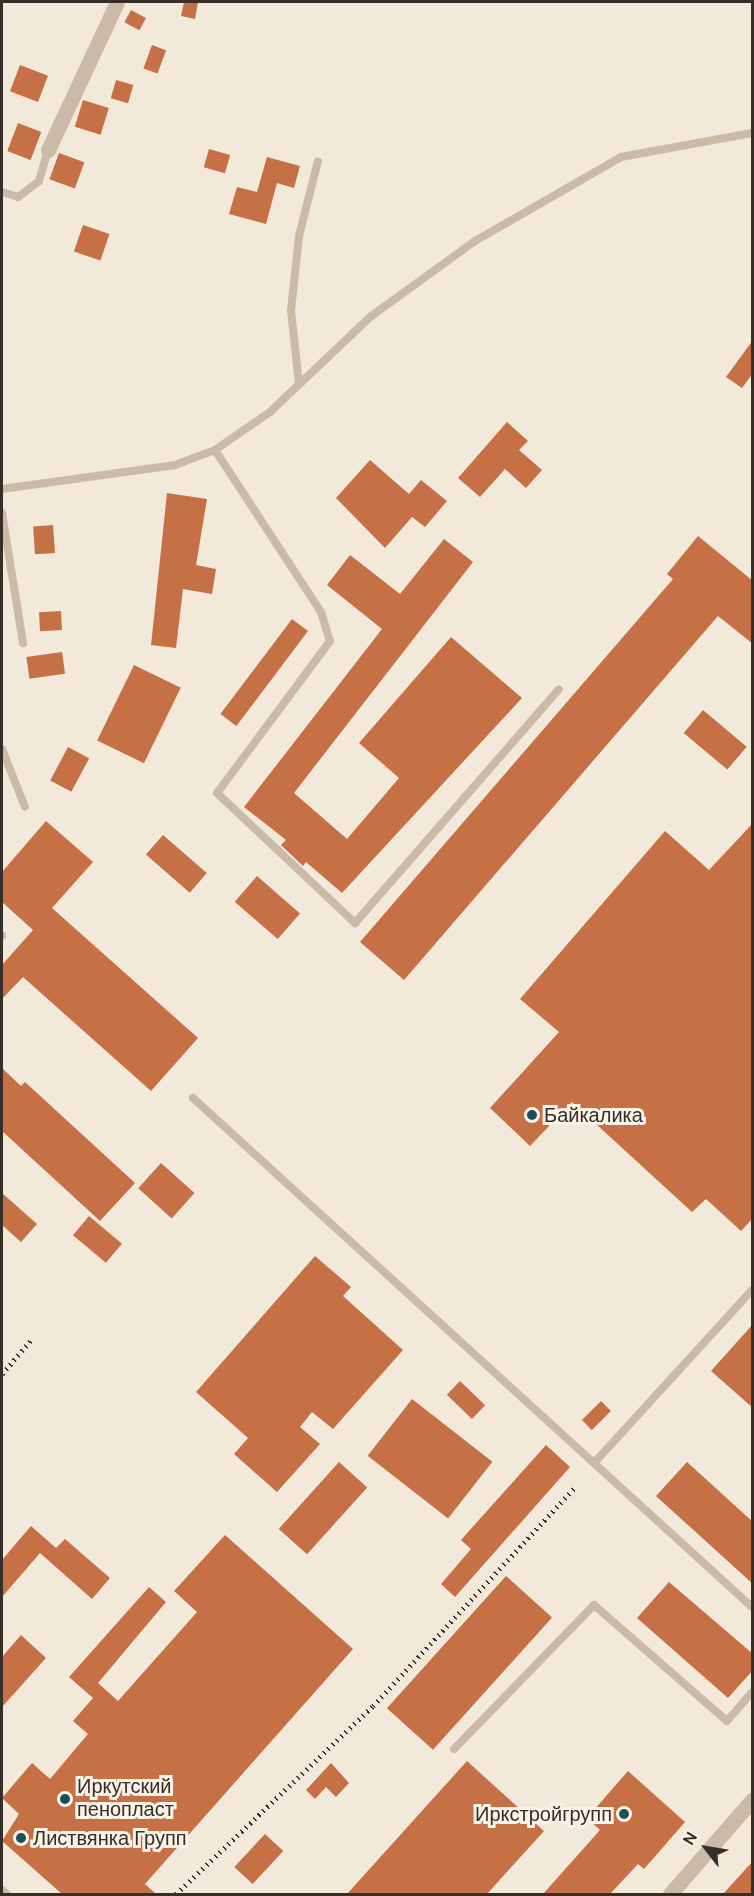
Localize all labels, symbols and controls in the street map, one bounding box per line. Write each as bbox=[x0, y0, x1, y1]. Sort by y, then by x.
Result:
place label: Байкалика bbox=[544, 1103, 643, 1127]
marker: Байкалика bbox=[525, 1108, 539, 1122]
place label: Иркутский пенопласт bbox=[77, 1775, 174, 1822]
marker: Иркутский пенопласт bbox=[58, 1792, 72, 1806]
place label: Иркстройгрупп bbox=[475, 1802, 612, 1826]
marker: Иркстройгрупп bbox=[617, 1807, 631, 1821]
north arrow bbox=[676, 1818, 736, 1878]
place label: Листвянка Групп bbox=[33, 1826, 187, 1850]
text: N bbox=[678, 1828, 702, 1849]
marker: Листвянка Групп bbox=[14, 1831, 28, 1845]

